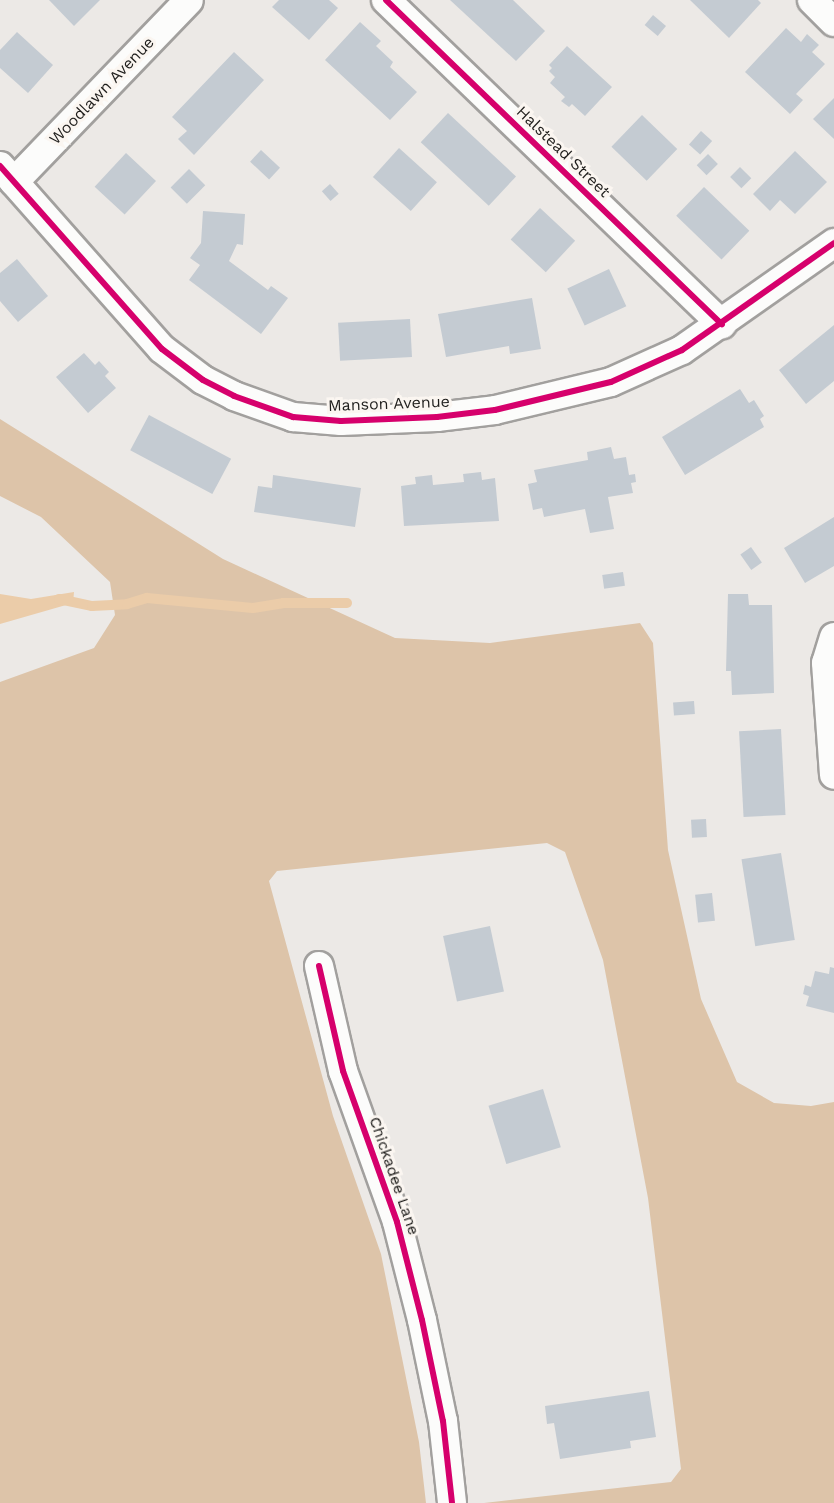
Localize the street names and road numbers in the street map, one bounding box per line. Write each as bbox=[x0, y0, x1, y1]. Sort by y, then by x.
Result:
street label: Woodlawn Avenue bbox=[45, 33, 159, 149]
street label: Halstead Street bbox=[512, 102, 614, 202]
street label: Manson Avenue bbox=[327, 392, 451, 416]
street label: Chickadee Lane bbox=[365, 1114, 423, 1238]

